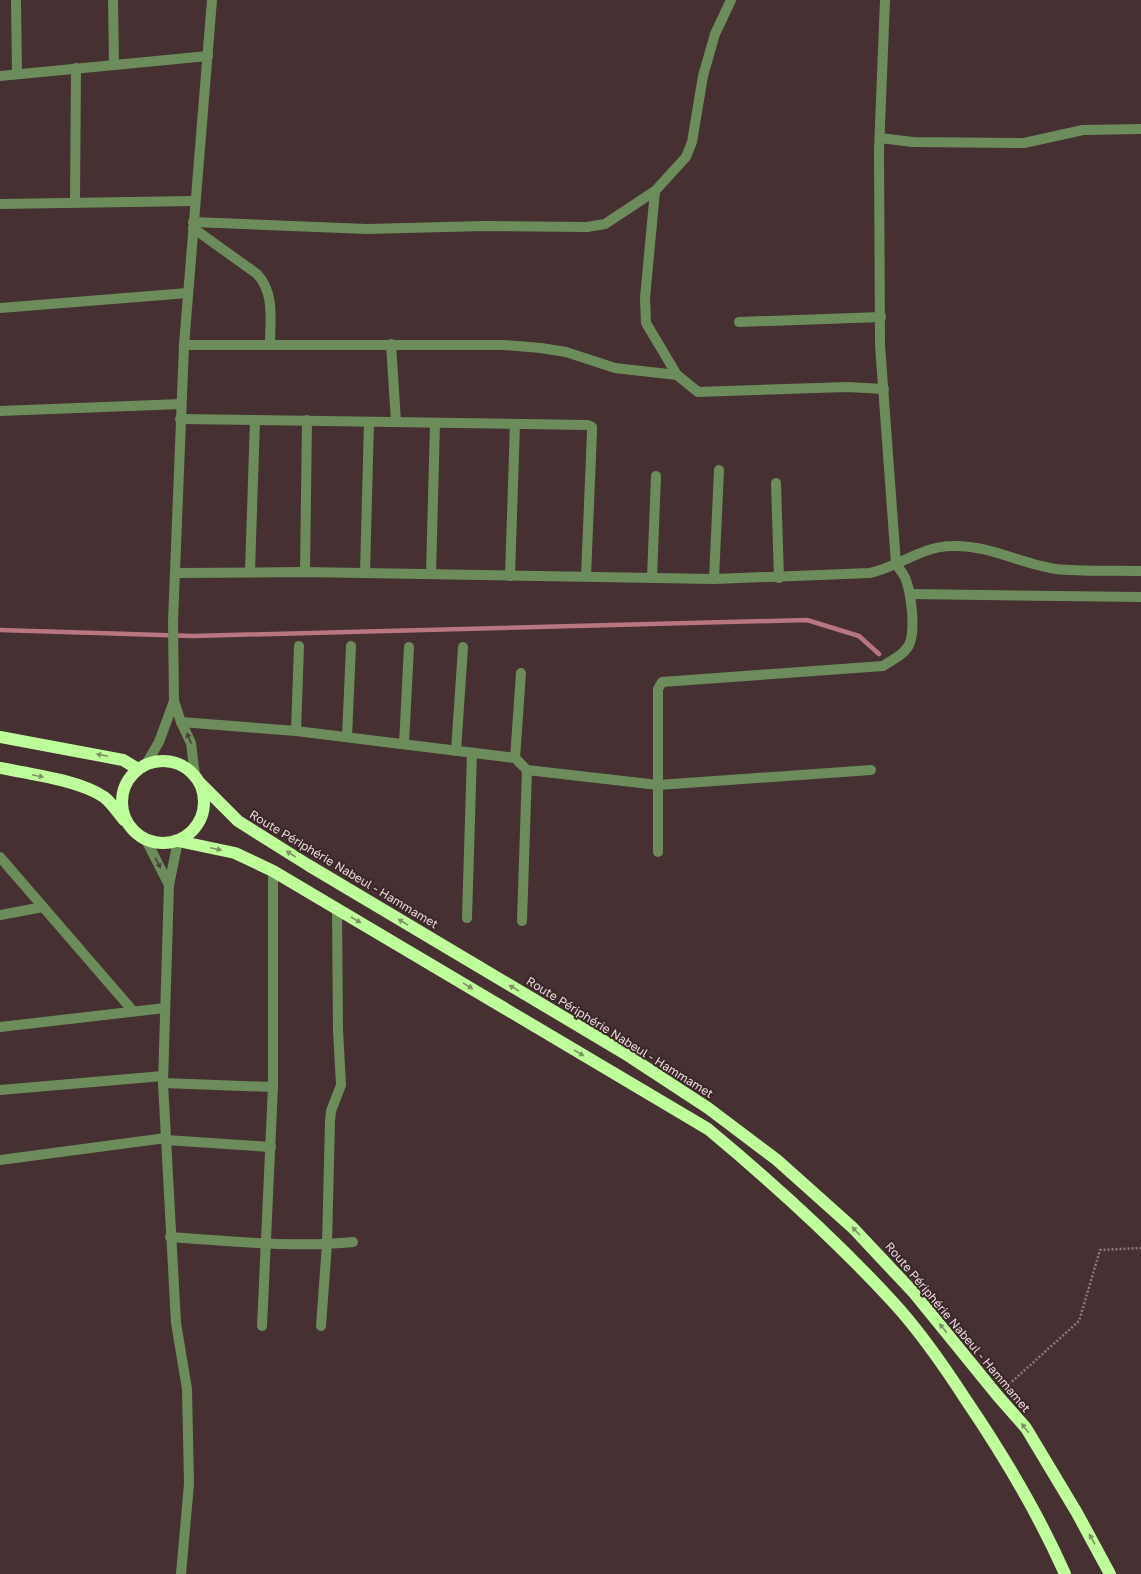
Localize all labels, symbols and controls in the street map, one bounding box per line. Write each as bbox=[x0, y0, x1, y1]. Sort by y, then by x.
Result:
one-way arrow bbox=[186, 733, 192, 744]
one-way arrow bbox=[96, 752, 108, 758]
one-way arrow bbox=[32, 774, 44, 780]
street label: Route Périphérie Nabeul - Hammamet bbox=[247, 807, 441, 932]
one-way arrow bbox=[210, 846, 222, 852]
one-way arrow bbox=[286, 851, 297, 858]
one-way arrow bbox=[155, 857, 161, 869]
one-way arrow bbox=[350, 916, 362, 923]
one-way arrow bbox=[397, 918, 409, 925]
street label: Route Périphérie Nabeul - Hammamet bbox=[524, 973, 716, 1101]
one-way arrow bbox=[462, 983, 474, 990]
one-way arrow bbox=[508, 985, 520, 992]
one-way arrow bbox=[573, 1050, 585, 1057]
one-way arrow bbox=[851, 1226, 861, 1236]
street label: Route Périphérie Nabeul - Hammamet bbox=[882, 1239, 1034, 1415]
one-way arrow bbox=[938, 1322, 947, 1333]
one-way arrow bbox=[1021, 1423, 1029, 1433]
one-way arrow bbox=[1089, 1533, 1095, 1545]

